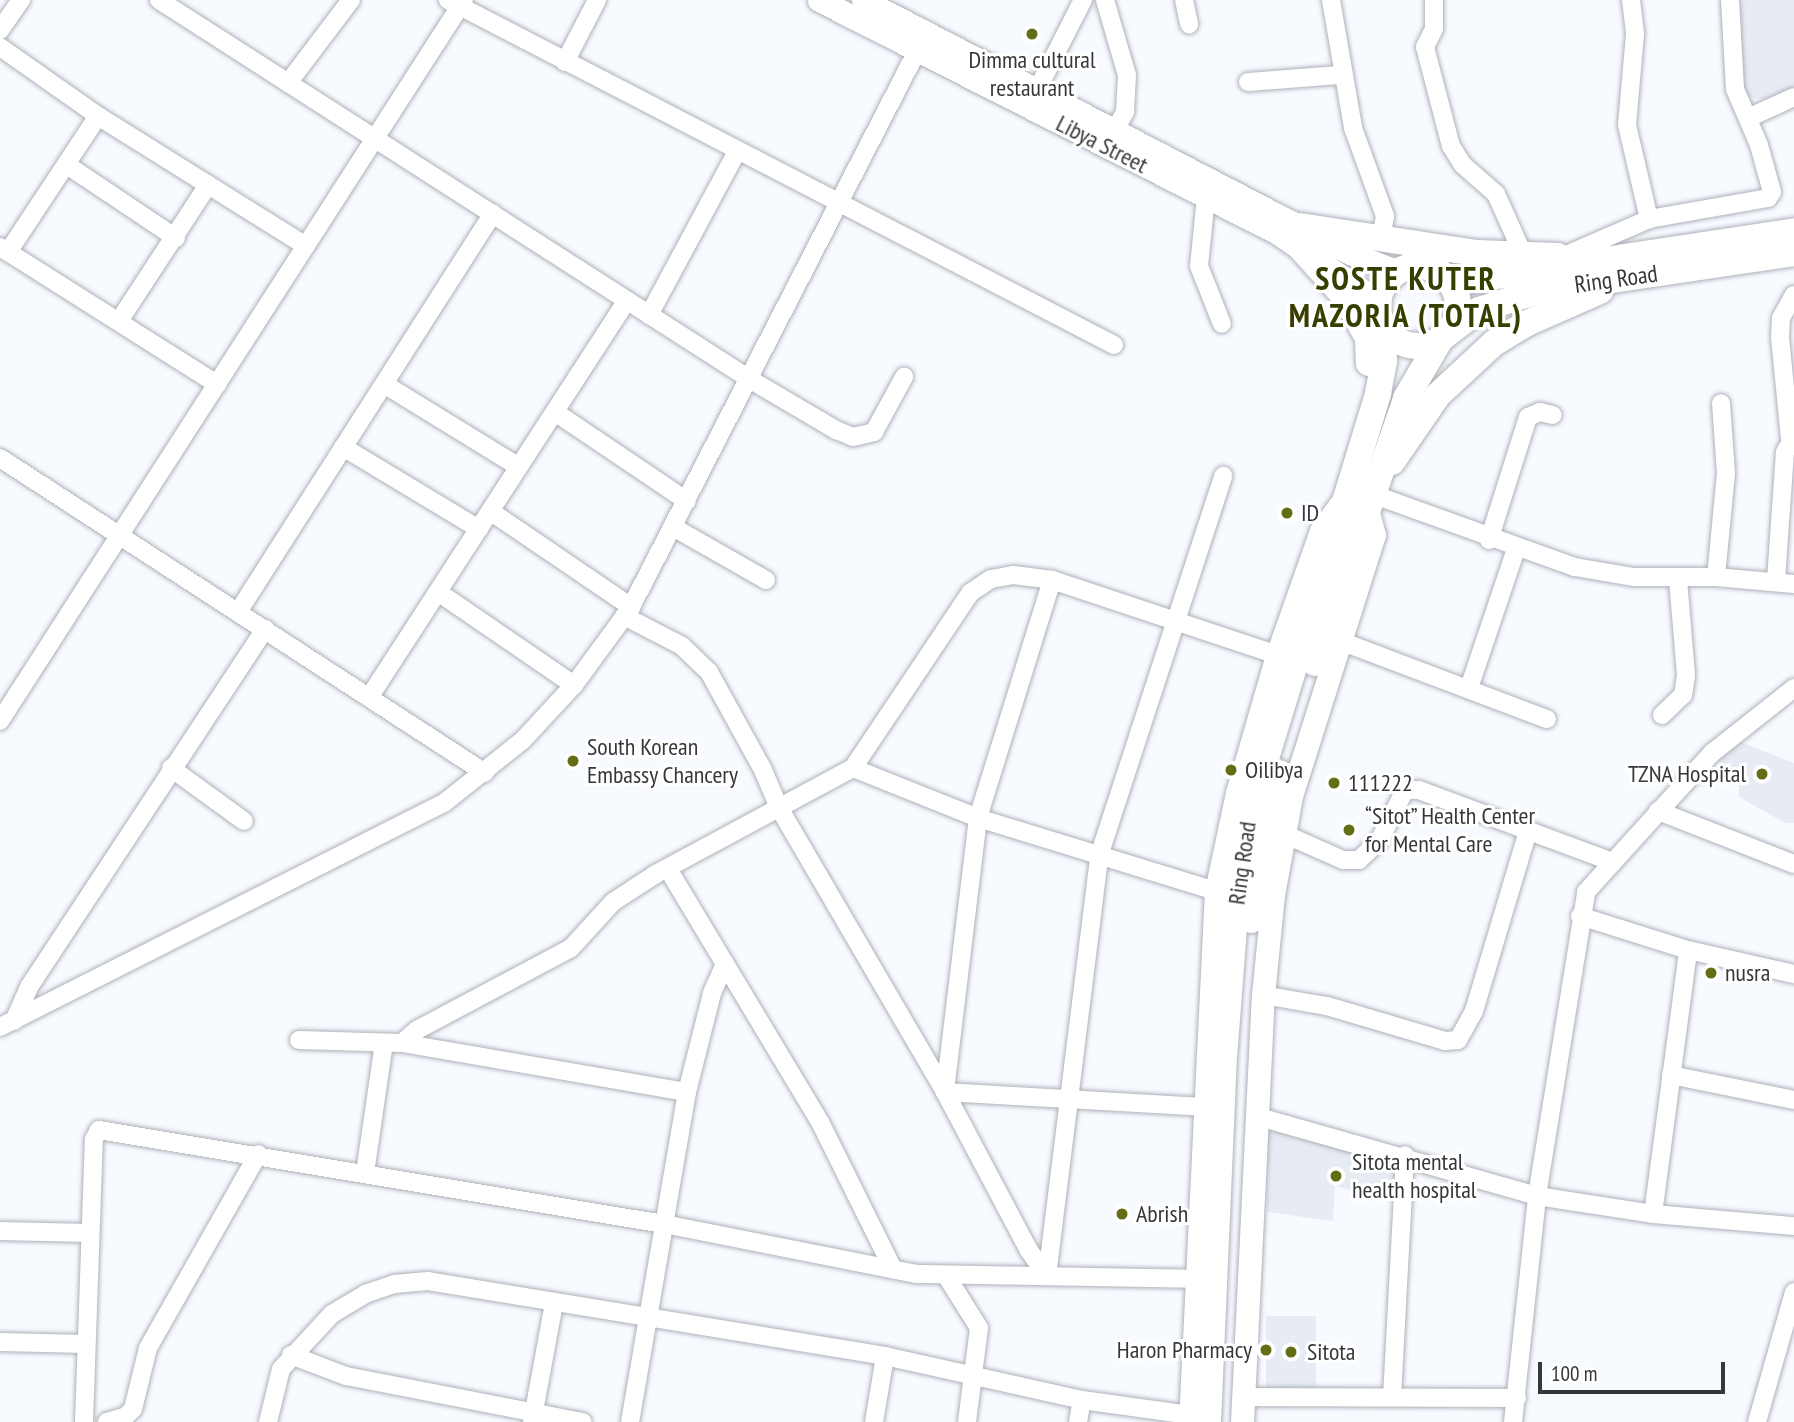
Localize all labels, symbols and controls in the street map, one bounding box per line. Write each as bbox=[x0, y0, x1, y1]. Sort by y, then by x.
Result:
marker: Dimma cultural restaurant bbox=[1024, 26, 1040, 42]
place label: Dimma cultural restaurant bbox=[968, 46, 1096, 102]
street label: Libya Street bbox=[1051, 109, 1153, 179]
street label: Ring Road bbox=[1573, 259, 1659, 299]
district label: SOSTE KUTER MAZORIA (TOTAL) bbox=[1290, 260, 1522, 335]
place label: ID bbox=[1301, 499, 1319, 527]
marker: ID bbox=[1279, 505, 1295, 521]
place label: South Korean Embassy Chancery bbox=[587, 733, 739, 789]
marker: South Korean Embassy Chancery bbox=[565, 753, 581, 769]
place label: Oilibya bbox=[1245, 756, 1303, 784]
place label: TZNA Hospital bbox=[1627, 760, 1746, 788]
marker: Oilibya bbox=[1223, 762, 1239, 778]
marker: TZNA Hospital bbox=[1752, 764, 1772, 784]
place label: 111222 bbox=[1348, 769, 1413, 797]
marker: 111222 bbox=[1326, 775, 1342, 791]
place label: “Sitot” Health Center for Mental Care bbox=[1365, 802, 1537, 858]
street label: Ring Road bbox=[1222, 820, 1262, 906]
marker: “Sitot” Health Center for Mental Care bbox=[1339, 820, 1359, 840]
place label: nusra bbox=[1725, 959, 1770, 987]
marker: nusra bbox=[1703, 965, 1719, 981]
place label: Sitota mental health hospital bbox=[1352, 1148, 1476, 1204]
marker: Sitota mental health hospital bbox=[1326, 1166, 1346, 1186]
place label: Abrish bbox=[1136, 1200, 1188, 1228]
marker: Abrish bbox=[1114, 1206, 1130, 1222]
place label: Haron Pharmacy bbox=[1117, 1336, 1252, 1364]
place label: Sitota bbox=[1307, 1338, 1355, 1366]
marker: Haron Pharmacy bbox=[1258, 1342, 1274, 1358]
marker: Sitota bbox=[1281, 1342, 1301, 1362]
scale bar bbox=[1542, 1348, 1729, 1392]
text: 100 m bbox=[1551, 1360, 1597, 1387]

